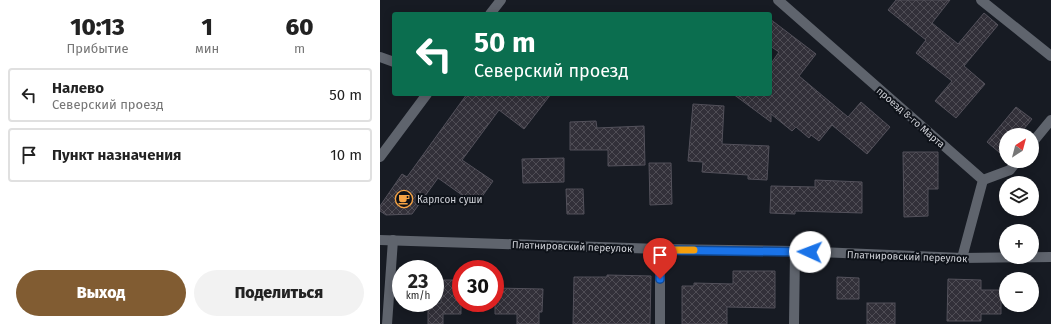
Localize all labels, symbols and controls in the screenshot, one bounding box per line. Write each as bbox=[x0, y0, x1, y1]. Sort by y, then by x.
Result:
text: 10:13 bbox=[70, 13, 125, 41]
text: 1 bbox=[201, 13, 213, 41]
text: 60 bbox=[286, 13, 314, 41]
text: 50 m bbox=[474, 26, 536, 59]
icon: left bbox=[408, 28, 460, 80]
text: Прибытие bbox=[66, 41, 129, 56]
text: мин bbox=[195, 41, 219, 56]
text: m bbox=[294, 41, 305, 56]
text: Северский проезд bbox=[474, 60, 628, 82]
text: Налево bbox=[52, 79, 104, 97]
icon: left bbox=[18, 84, 40, 106]
street label: проезд 8-го Марта bbox=[874, 85, 947, 151]
text: 50 m bbox=[329, 86, 362, 104]
text: Северский проезд bbox=[52, 97, 164, 112]
north arrow bbox=[999, 128, 1039, 168]
map controls bbox=[999, 128, 1039, 312]
icon: arrive bbox=[18, 144, 40, 166]
text: Пункт назначения bbox=[52, 146, 181, 164]
text: 10 m bbox=[330, 146, 362, 164]
button: layers bbox=[999, 176, 1039, 216]
cafe icon: Карлсон суши bbox=[394, 189, 414, 209]
place label: Карлсон суши bbox=[417, 194, 483, 206]
button: + bbox=[999, 224, 1039, 264]
position arrow bbox=[789, 231, 831, 273]
pin bbox=[643, 238, 677, 279]
street label: Платнировский переулок bbox=[512, 239, 633, 255]
icon: arrive bbox=[649, 244, 671, 266]
street label: Платнировский переулок bbox=[847, 249, 968, 265]
speed limit sign: 30 bbox=[452, 260, 504, 312]
text: 23 bbox=[408, 269, 428, 293]
button: Выход bbox=[16, 270, 186, 316]
button: Поделиться bbox=[194, 270, 364, 316]
button: − bbox=[999, 272, 1039, 312]
text: km/h bbox=[406, 290, 430, 302]

